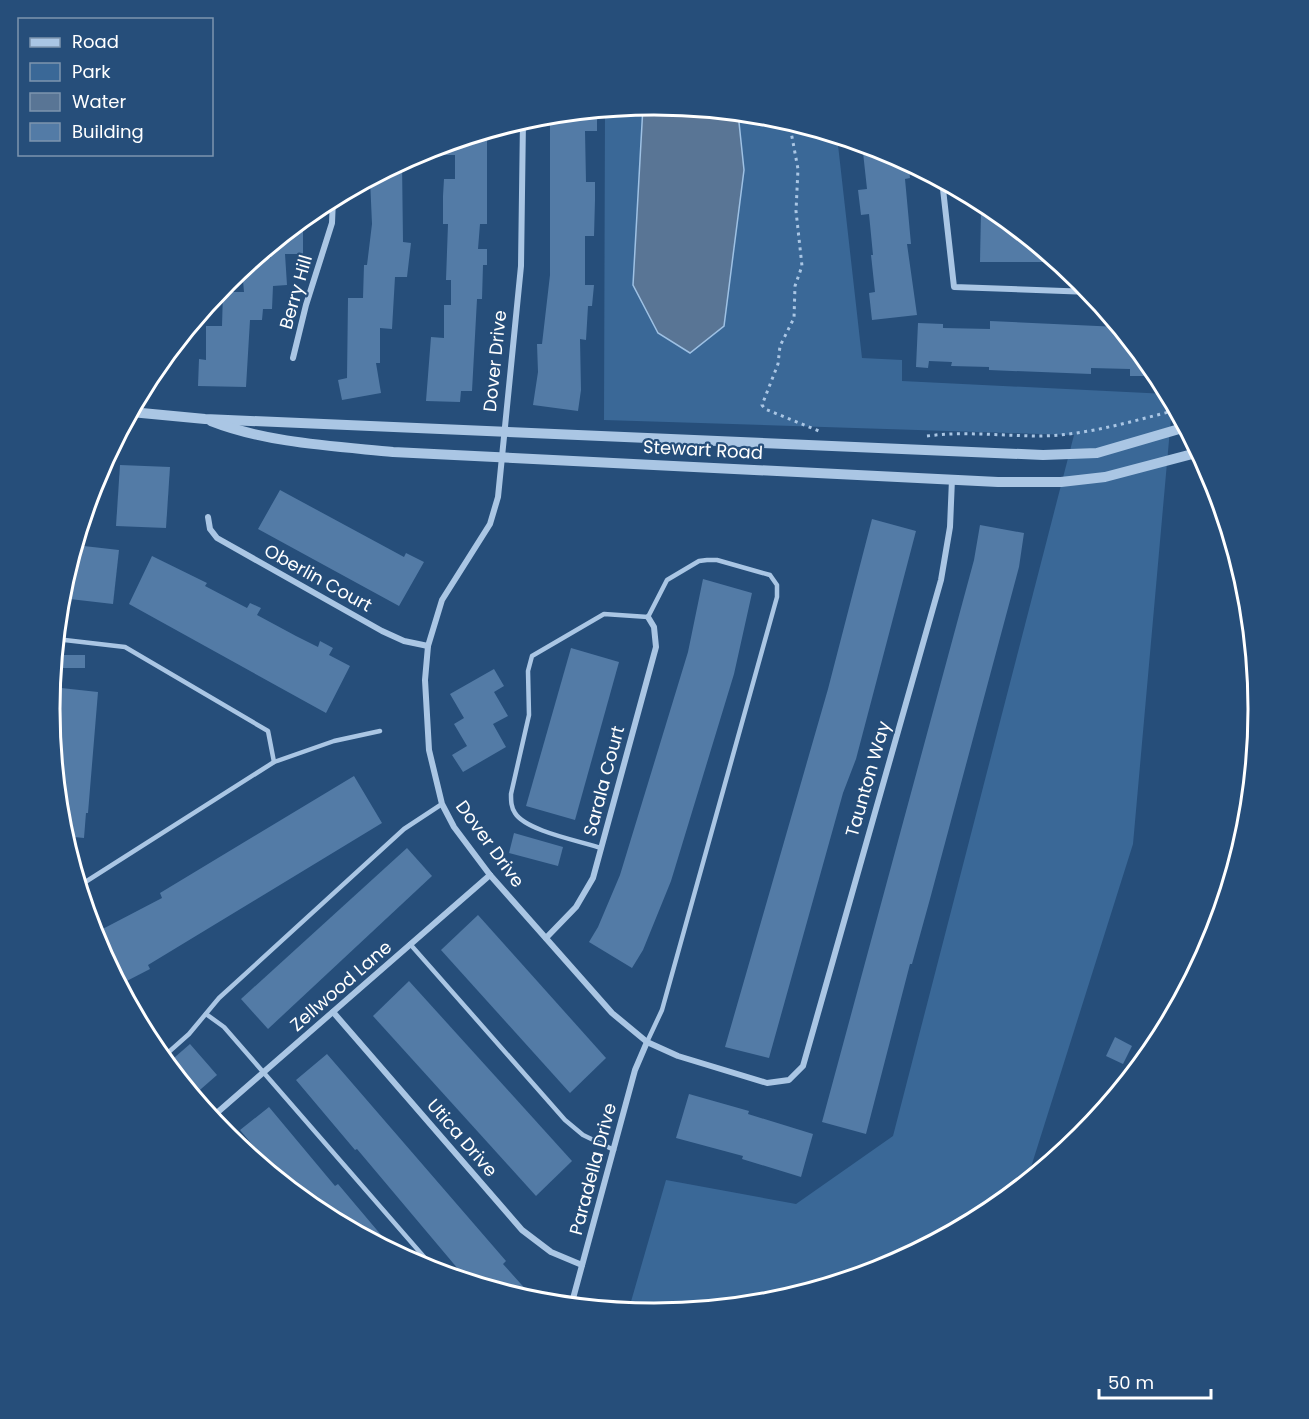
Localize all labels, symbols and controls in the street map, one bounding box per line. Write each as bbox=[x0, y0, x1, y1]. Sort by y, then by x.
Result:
legend bbox=[18, 18, 213, 156]
text: Road bbox=[72, 29, 119, 54]
text: Park bbox=[72, 59, 111, 84]
text: Water bbox=[72, 89, 126, 114]
text: Building bbox=[72, 119, 144, 144]
street label: Berry Hill bbox=[273, 252, 318, 332]
street label: Dover Drive bbox=[477, 309, 512, 413]
street label: Stewart Road bbox=[642, 434, 764, 465]
street label: Oberlin Court bbox=[260, 538, 377, 617]
street label: Taunton Way bbox=[839, 718, 896, 840]
street label: Sarala Court bbox=[577, 723, 630, 839]
street label: Dover Drive bbox=[450, 795, 531, 892]
street label: Zellwood Lane bbox=[284, 934, 397, 1037]
street label: Utica Drive bbox=[421, 1093, 503, 1182]
street label: Paradella Drive bbox=[563, 1100, 622, 1238]
scale bar bbox=[1099, 1362, 1212, 1400]
text: 50 m bbox=[1108, 1370, 1154, 1395]

